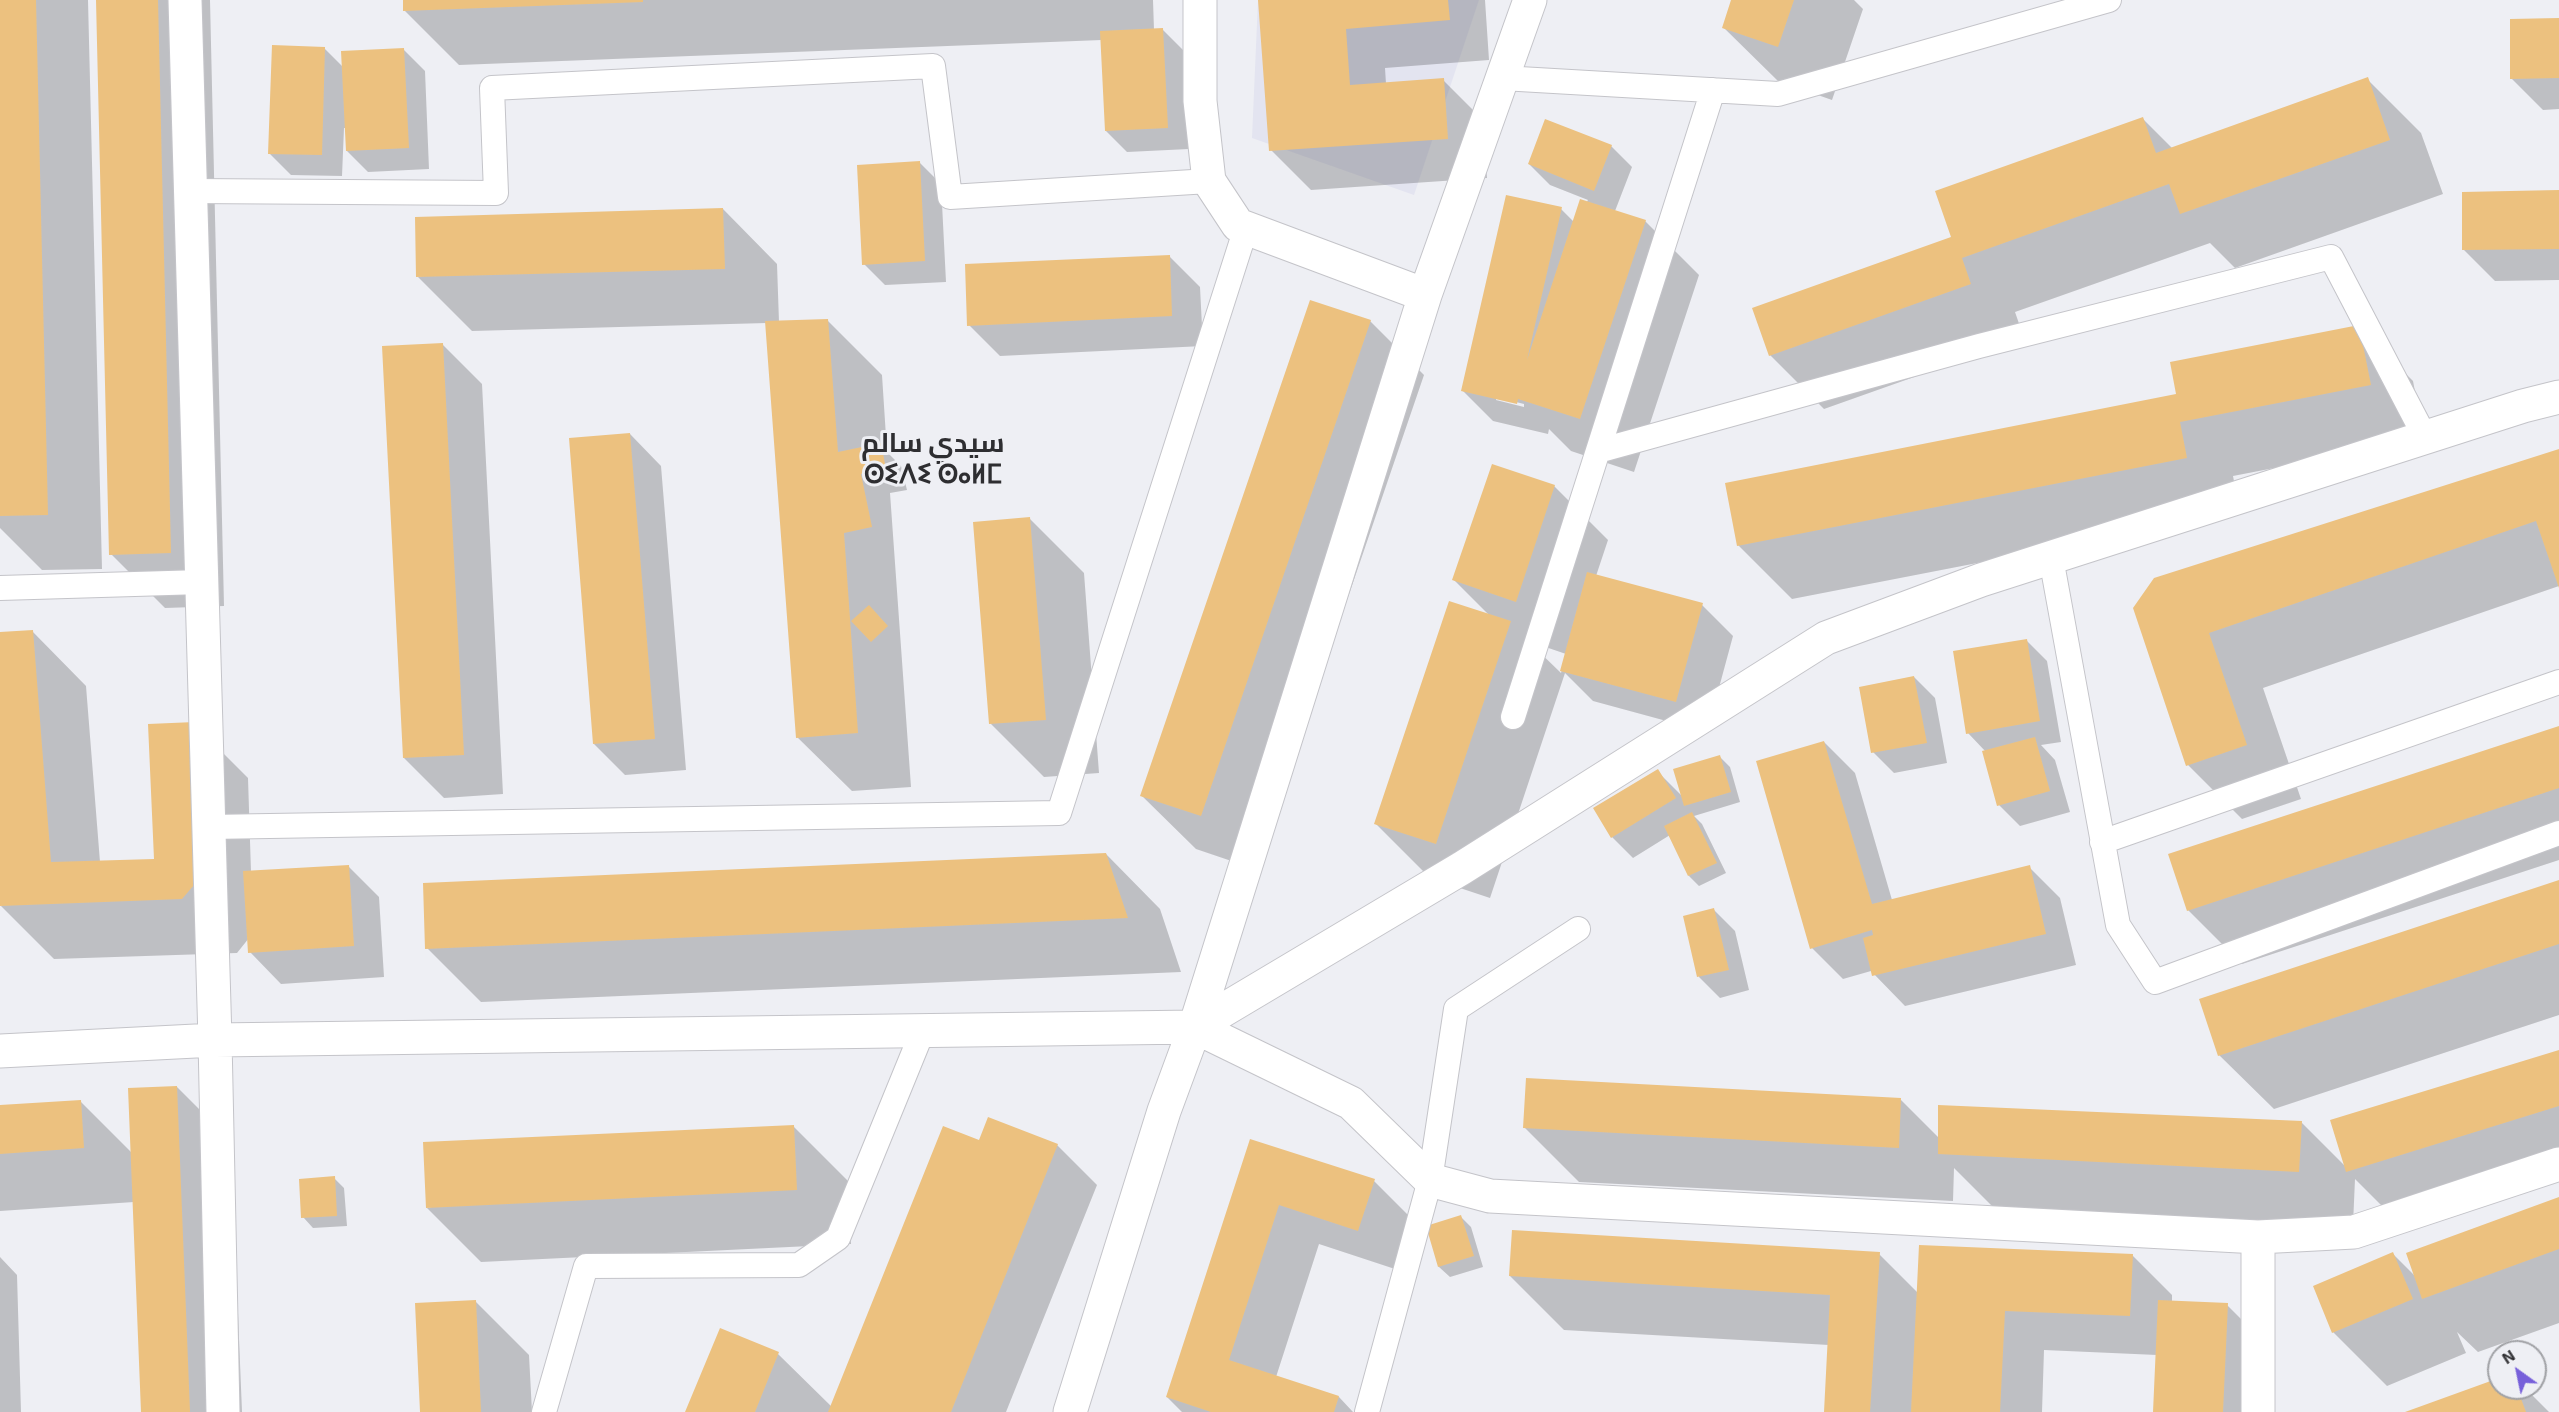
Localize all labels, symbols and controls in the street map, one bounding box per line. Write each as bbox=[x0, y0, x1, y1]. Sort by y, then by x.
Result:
district label: سيدي سالم ⵙⵉⴷⵉ ⵙⴰⵍⵎ bbox=[861, 427, 1005, 490]
north arrow bbox=[2487, 1340, 2547, 1400]
text: N bbox=[2498, 1345, 2518, 1367]

